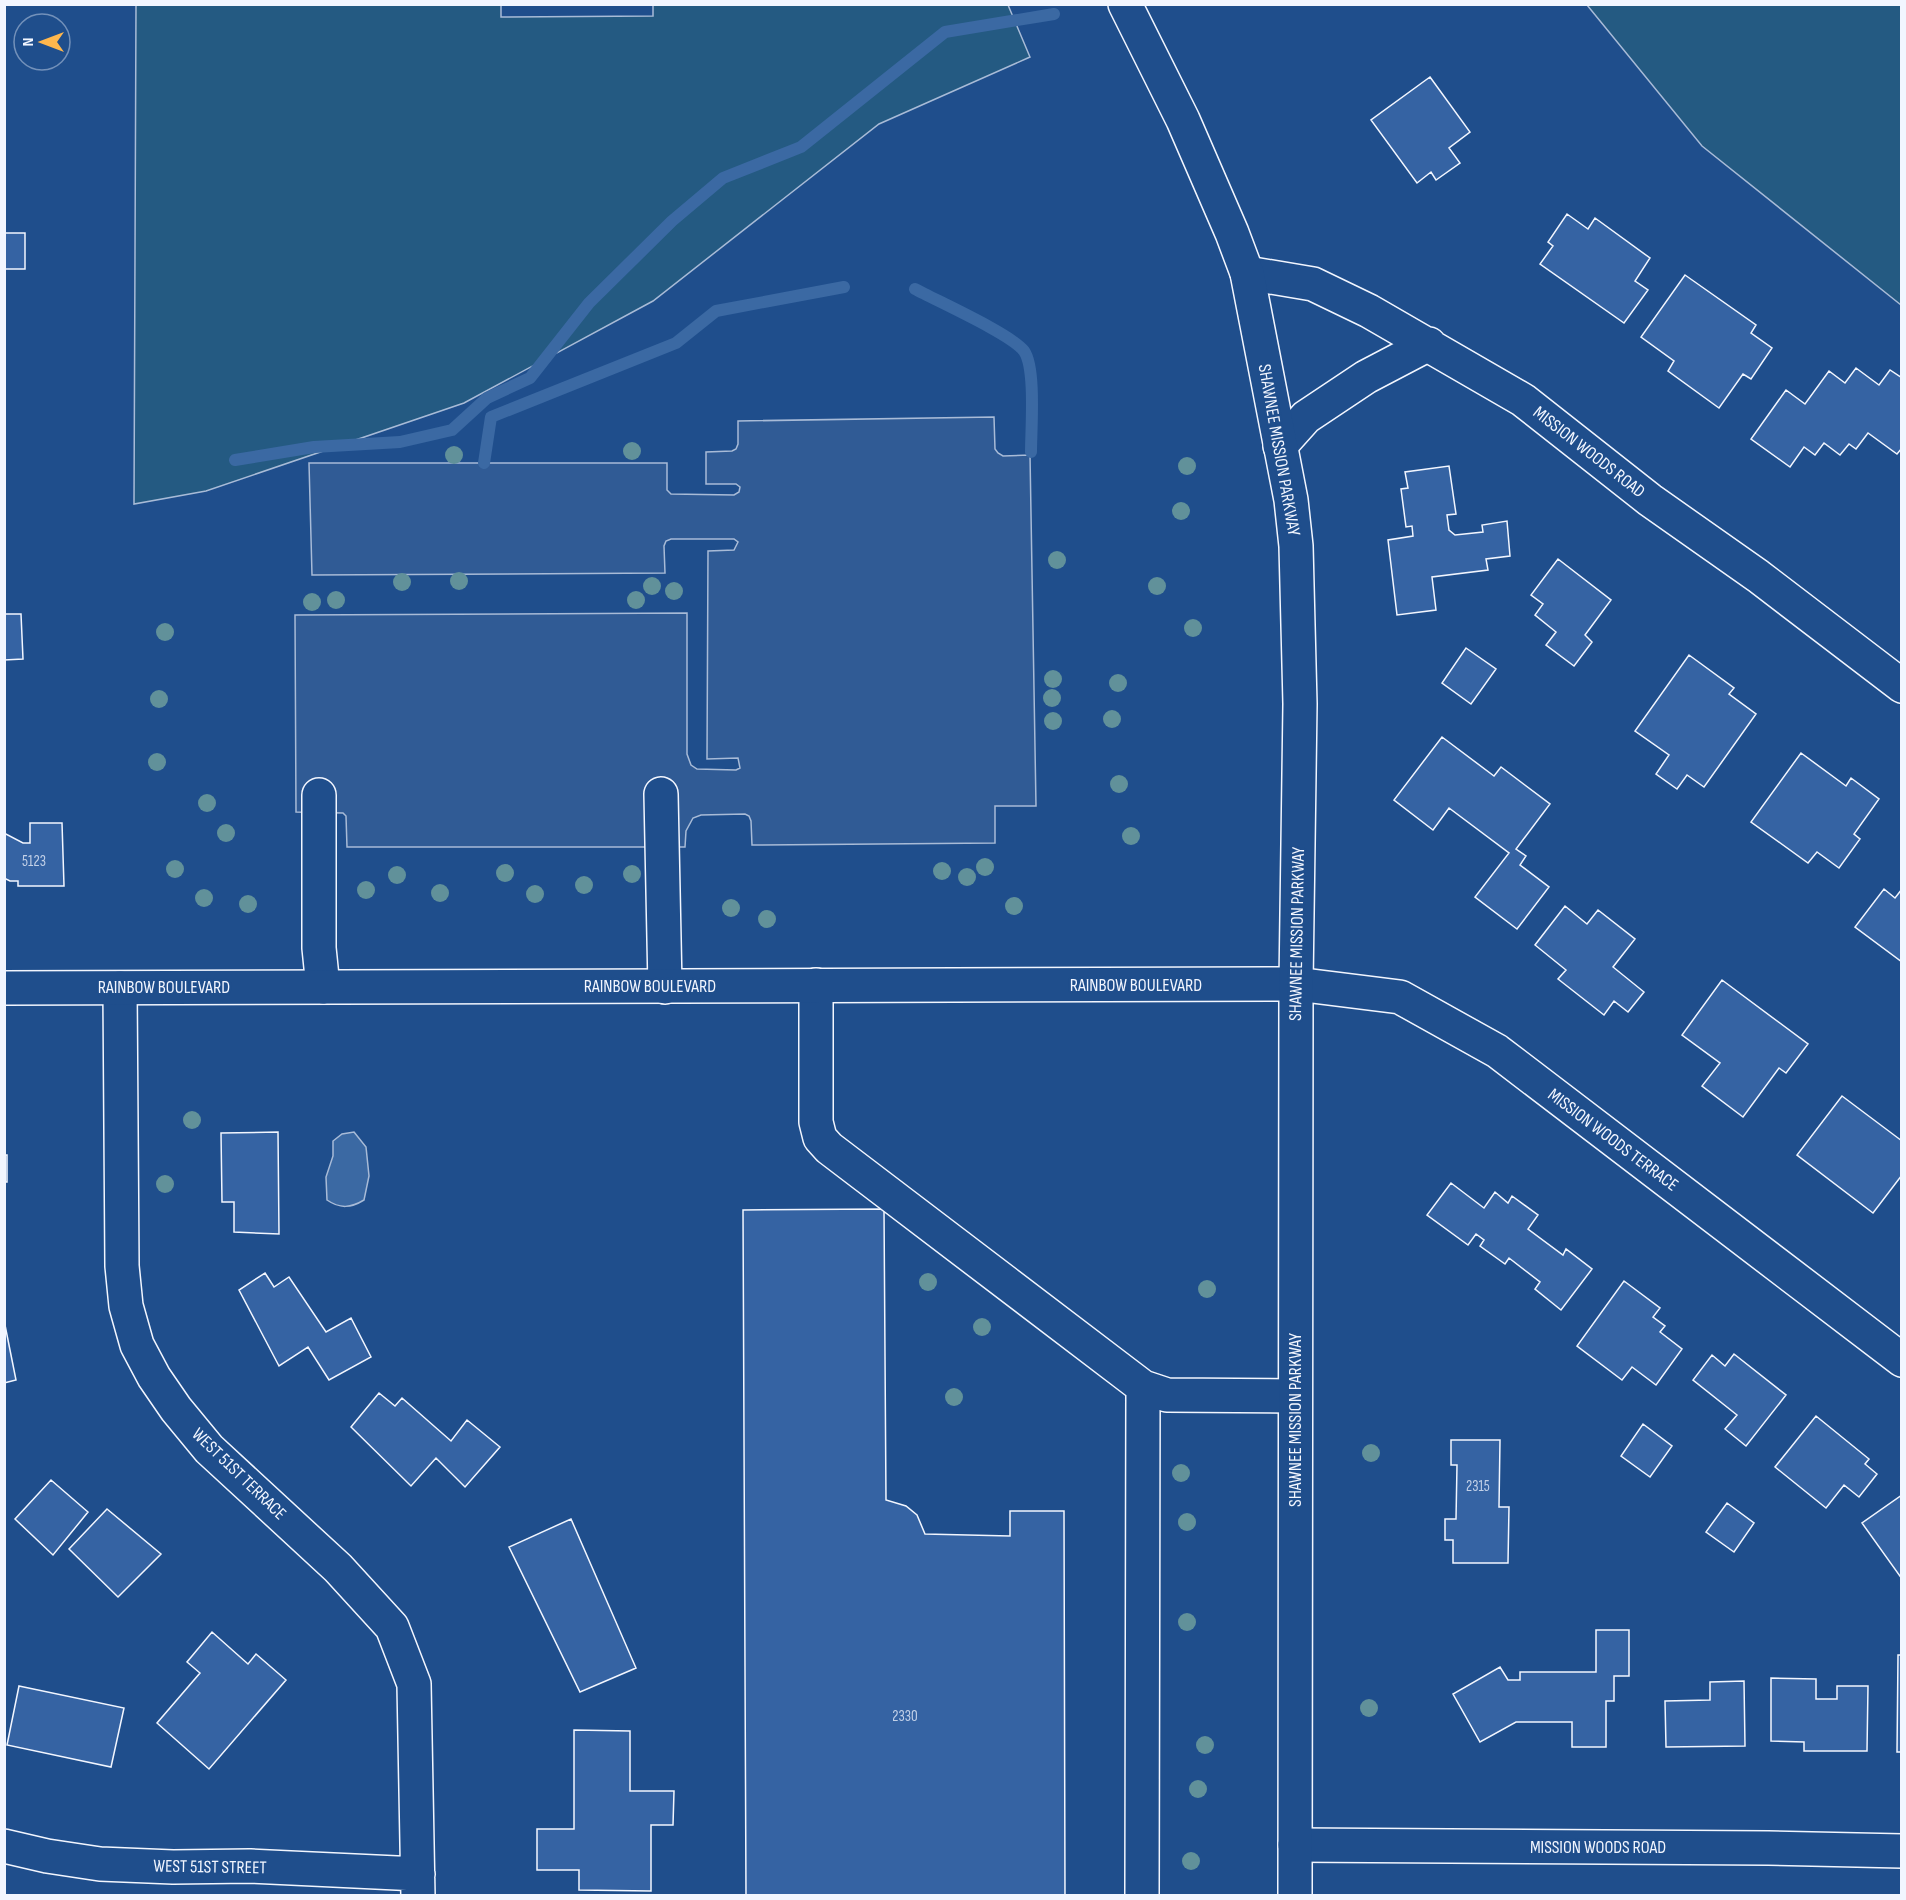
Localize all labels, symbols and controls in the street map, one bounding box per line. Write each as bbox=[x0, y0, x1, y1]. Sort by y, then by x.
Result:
north arrow bbox=[12, 12, 72, 72]
text: N bbox=[19, 38, 38, 46]
street label: SHAWNEE MISSION PARKWAY bbox=[1254, 362, 1305, 538]
street label: MISSION WOODS ROAD bbox=[1529, 402, 1649, 502]
street label: SHAWNEE MISSION PARKWAY bbox=[1285, 846, 1309, 1021]
house number: 5123 bbox=[22, 852, 46, 871]
street label: RAINBOW BOULEVARD bbox=[1070, 975, 1202, 996]
street label: RAINBOW BOULEVARD bbox=[584, 976, 716, 997]
street label: RAINBOW BOULEVARD bbox=[98, 977, 230, 998]
street label: MISSION WOODS TERRACE bbox=[1544, 1084, 1682, 1196]
street label: SHAWNEE MISSION PARKWAY bbox=[1285, 1332, 1306, 1507]
street label: WEST 51ST TERRACE bbox=[187, 1424, 291, 1524]
house number: 2315 bbox=[1466, 1477, 1490, 1496]
house number: 2330 bbox=[892, 1707, 918, 1726]
street label: MISSION WOODS ROAD bbox=[1530, 1837, 1666, 1858]
street label: WEST 51ST STREET bbox=[153, 1856, 267, 1878]

